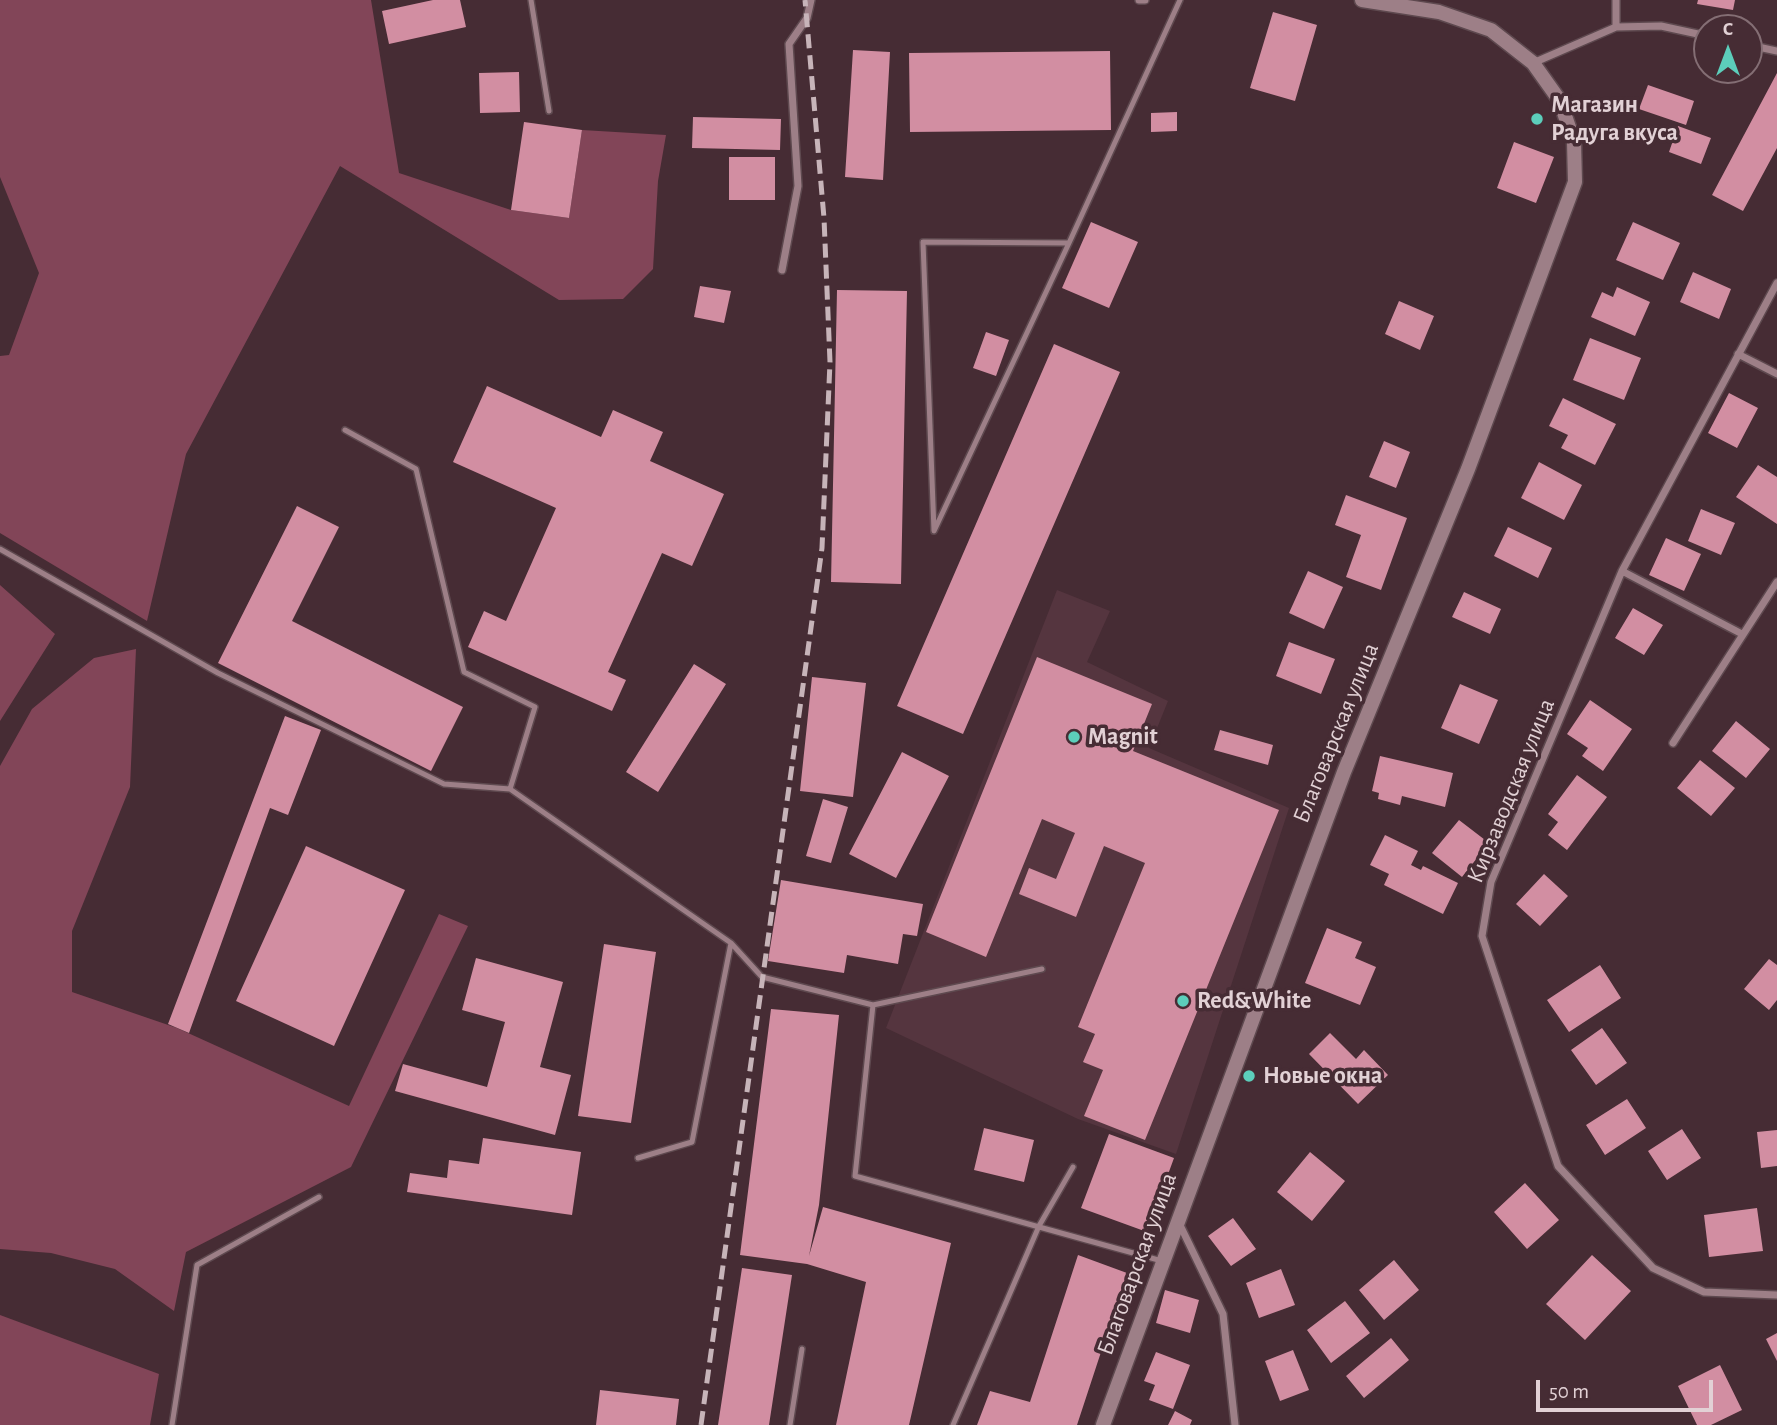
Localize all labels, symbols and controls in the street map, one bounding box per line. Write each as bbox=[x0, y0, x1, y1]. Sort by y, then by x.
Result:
north arrow bbox=[1693, 14, 1763, 84]
text: С bbox=[1723, 20, 1733, 39]
place label: Магазин Радуга вкуса bbox=[1551, 91, 1678, 147]
marker: Магазин Радуга вкуса bbox=[1529, 111, 1545, 127]
street label: Благоварская улица bbox=[1287, 639, 1385, 827]
street label: Кирзаводская улица bbox=[1461, 694, 1561, 888]
place label: Magnit bbox=[1088, 723, 1158, 751]
marker: Magnit bbox=[1066, 729, 1082, 745]
place label: Red&White bbox=[1197, 987, 1311, 1015]
marker: Red&White bbox=[1175, 993, 1191, 1009]
place label: Новые окна bbox=[1263, 1062, 1382, 1090]
marker: Новые окна bbox=[1241, 1068, 1257, 1084]
street label: Благоварская улица bbox=[1091, 1169, 1183, 1359]
scale bar bbox=[1539, 1366, 1716, 1410]
text: 50 m bbox=[1549, 1381, 1589, 1402]

